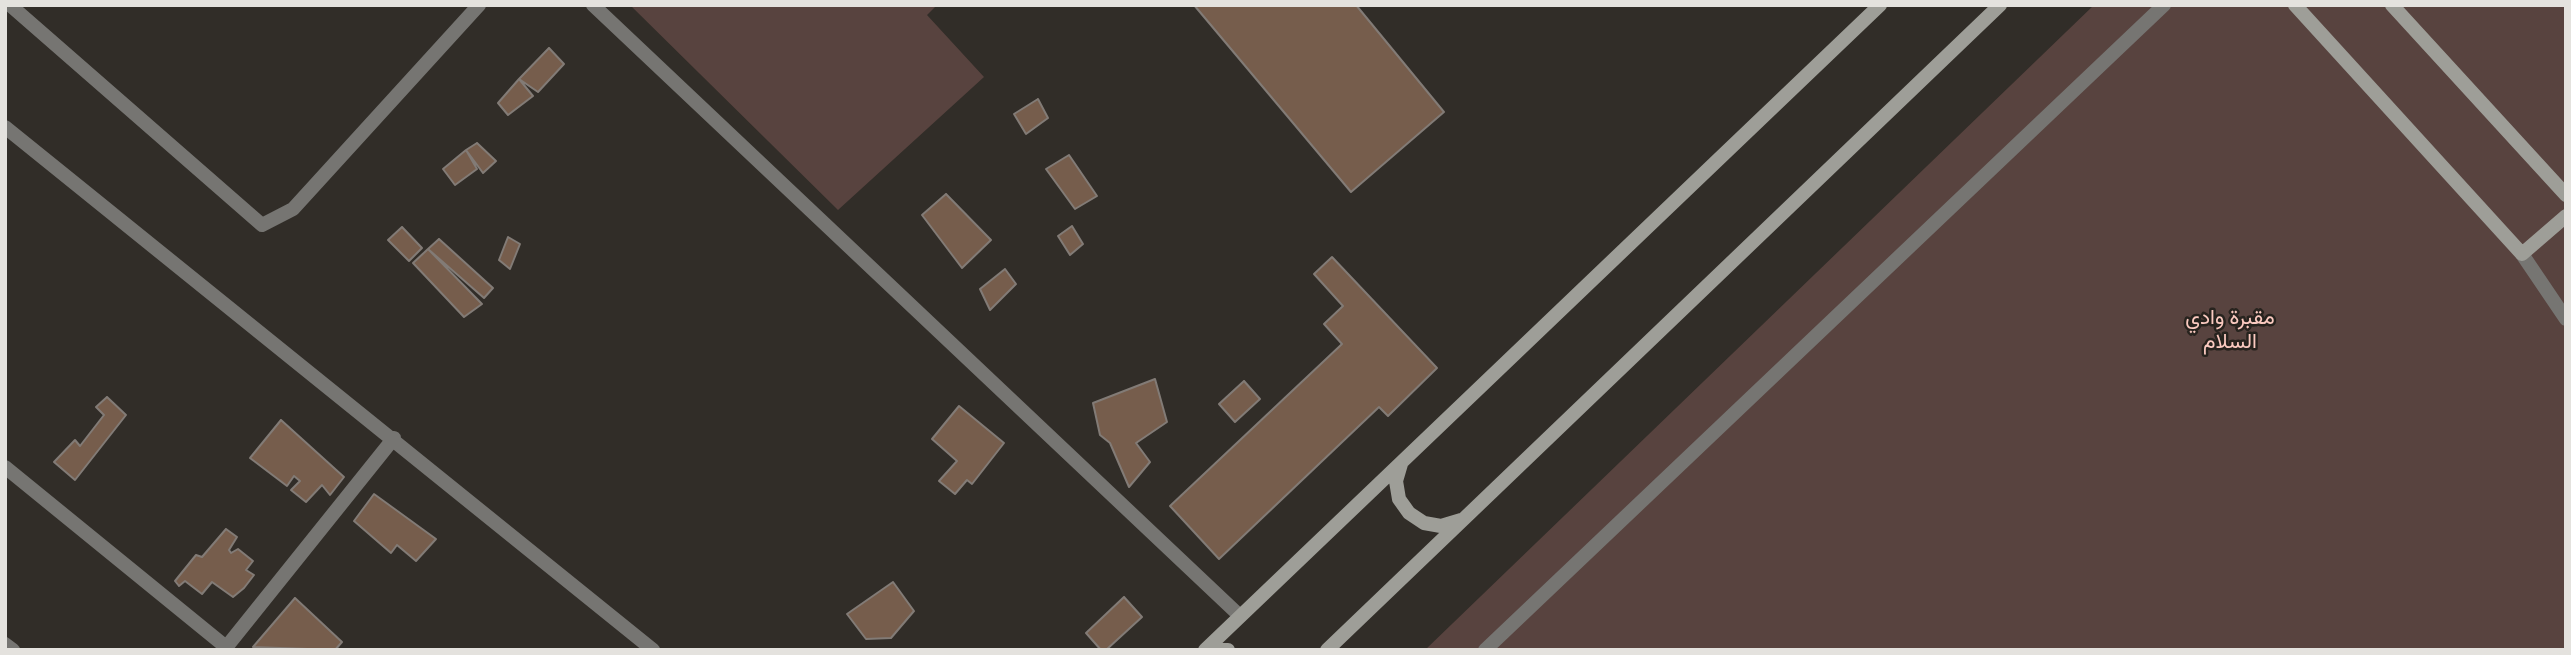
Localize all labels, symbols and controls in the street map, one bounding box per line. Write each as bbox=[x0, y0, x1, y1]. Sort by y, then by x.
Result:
park label: مقبرة وادي السلام bbox=[2185, 304, 2275, 354]

